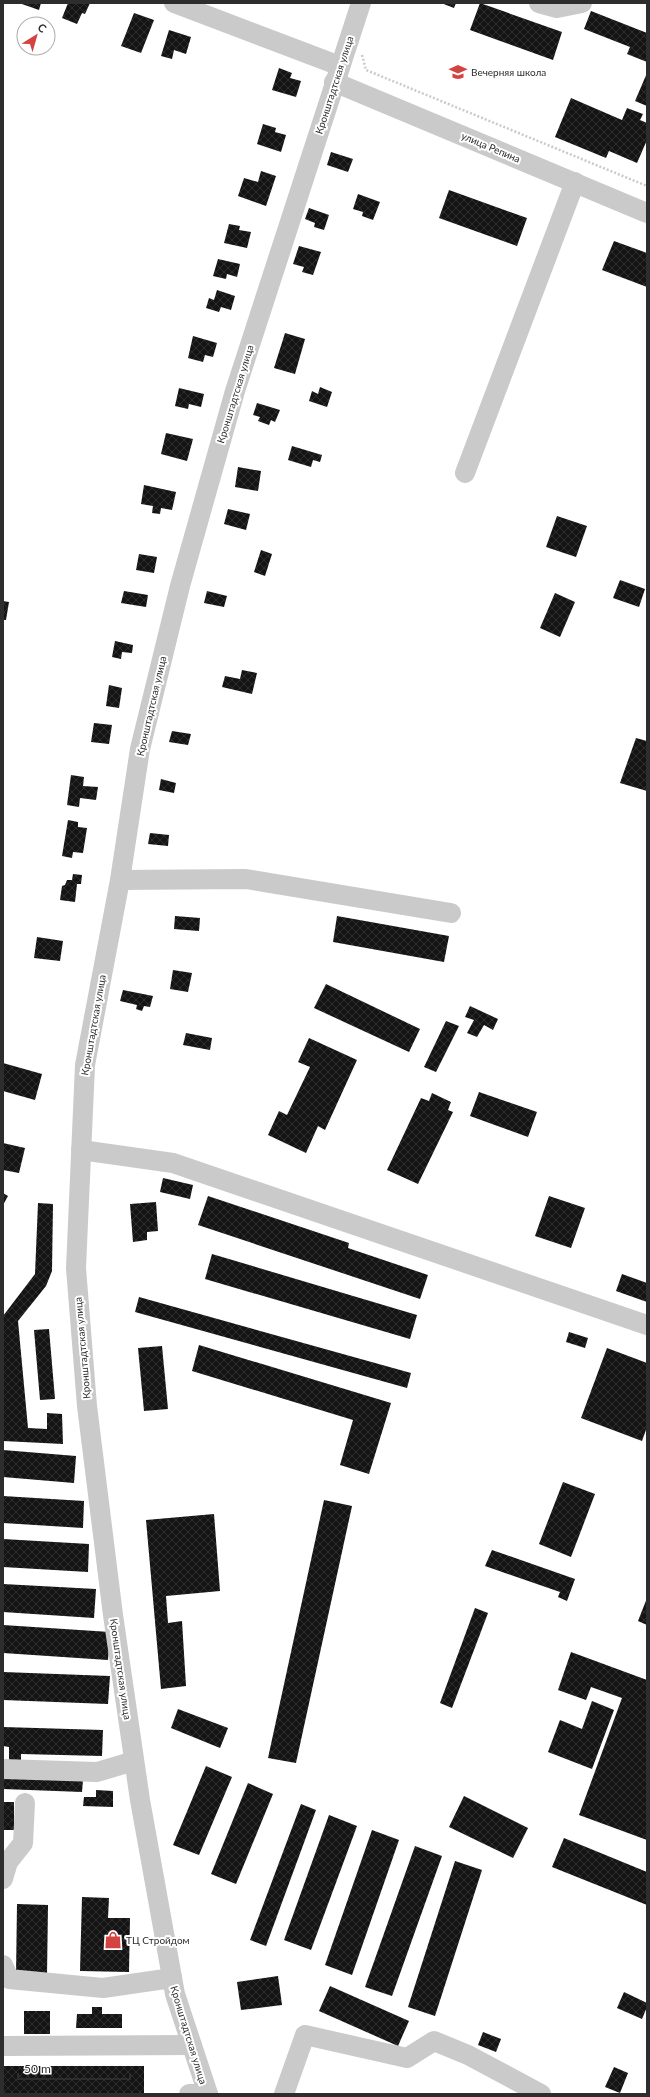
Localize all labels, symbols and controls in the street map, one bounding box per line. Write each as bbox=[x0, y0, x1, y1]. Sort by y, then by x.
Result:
north arrow bbox=[16, 16, 56, 56]
text: С bbox=[35, 20, 50, 35]
street label: Кронштадтская улица bbox=[312, 34, 356, 135]
school or university icon: Вечерняя школа bbox=[448, 62, 468, 82]
place label: Вечерняя школа bbox=[471, 66, 546, 78]
street label: улица Репина bbox=[460, 129, 522, 165]
street label: Кронштадтская улица bbox=[214, 343, 256, 445]
street label: Кронштадтская улица bbox=[134, 655, 168, 757]
street label: Кронштадтская улица bbox=[78, 974, 108, 1076]
street label: Кронштадтская улица bbox=[72, 1297, 92, 1399]
street label: Кронштадтская улица bbox=[108, 1618, 134, 1720]
shop icon: ТЦ Стройдом bbox=[103, 1930, 123, 1950]
place label: ТЦ Стройдом bbox=[126, 1934, 190, 1946]
street label: Кронштадтская улица bbox=[168, 1984, 210, 2086]
scale bar bbox=[18, 2055, 130, 2081]
text: 50 m bbox=[24, 2061, 51, 2076]

